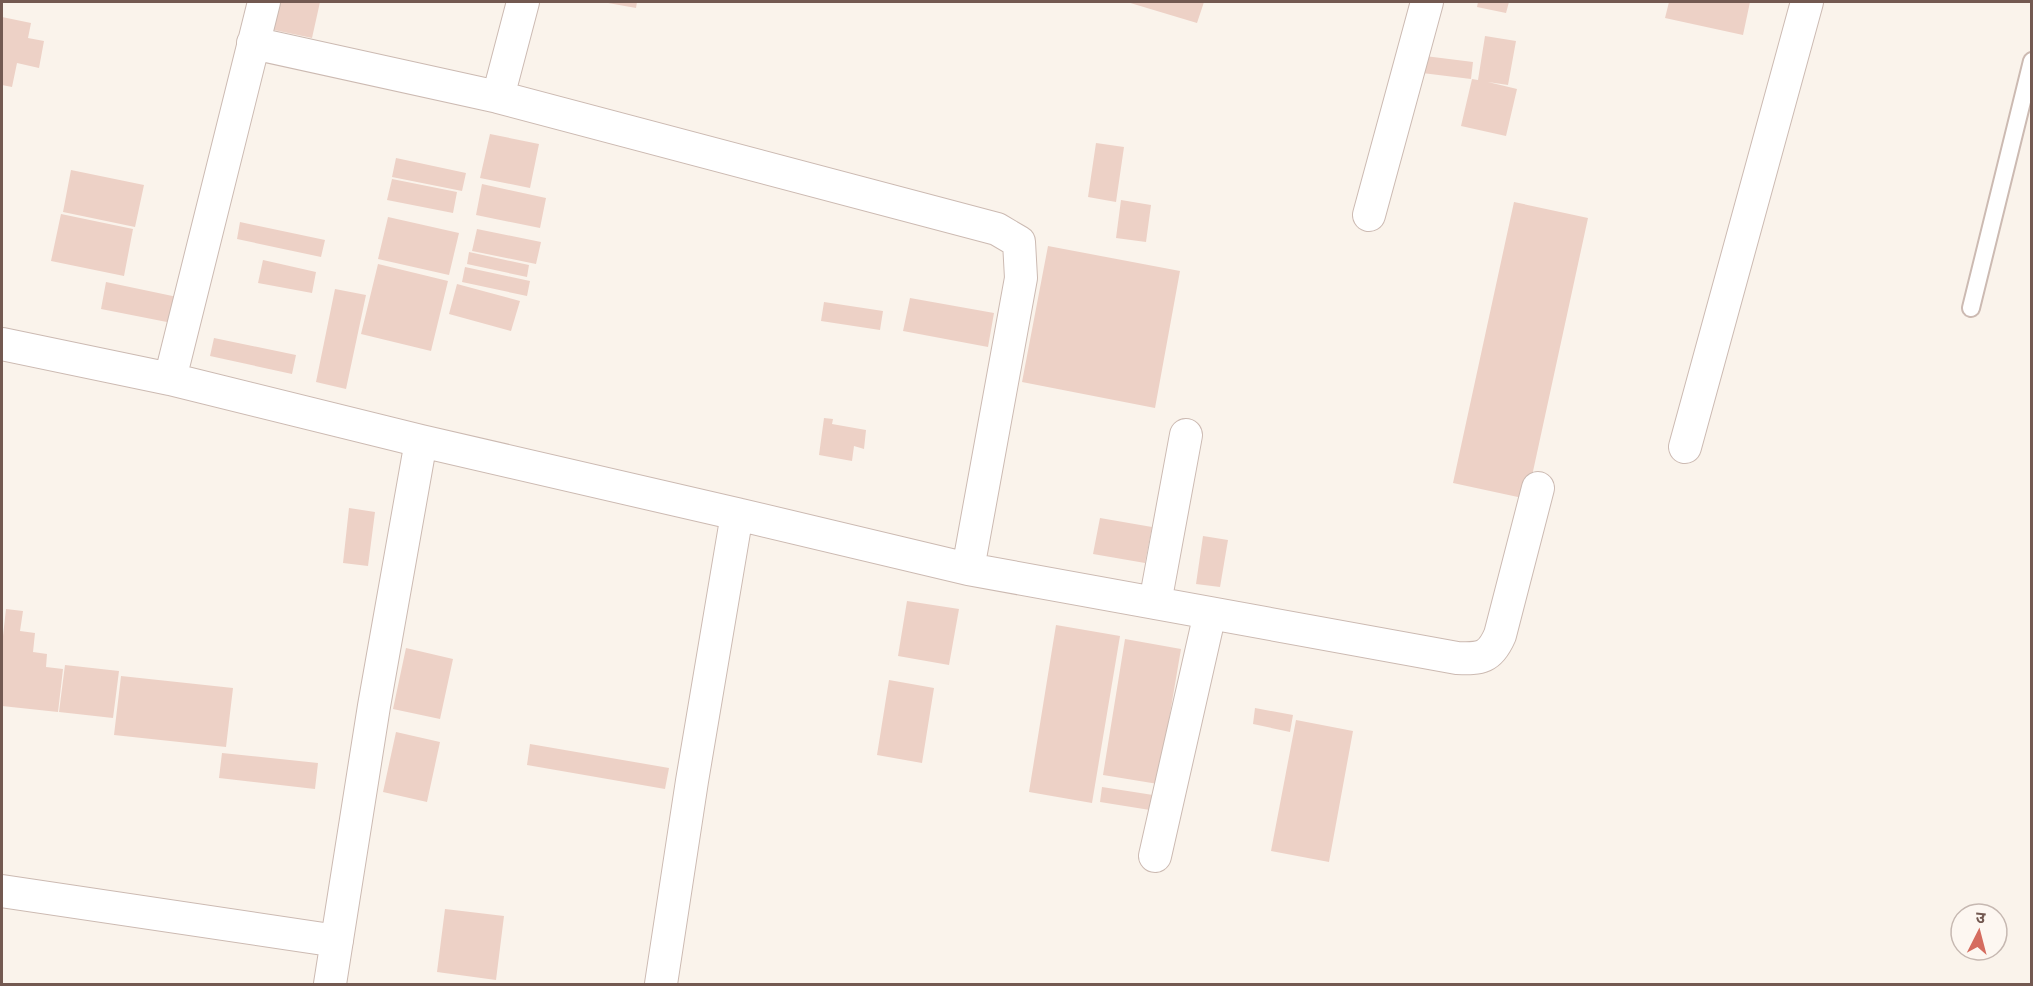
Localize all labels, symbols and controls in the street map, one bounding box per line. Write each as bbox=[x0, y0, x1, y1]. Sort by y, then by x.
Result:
north arrow bbox=[1949, 902, 2009, 962]
text: उ bbox=[1975, 907, 1987, 929]

